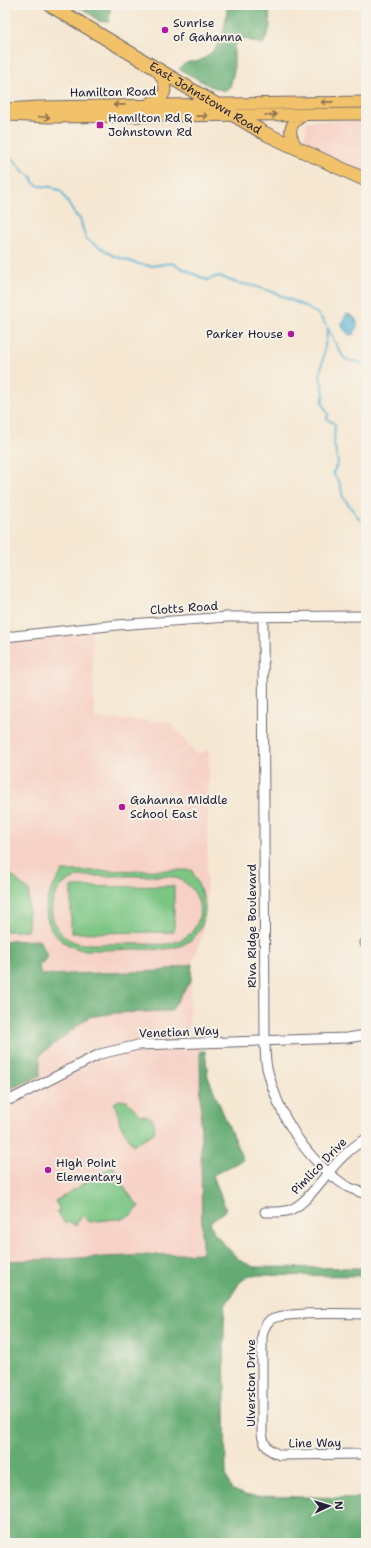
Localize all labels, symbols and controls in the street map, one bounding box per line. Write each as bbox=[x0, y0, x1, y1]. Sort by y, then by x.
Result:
place label: Sunrise of Gahanna bbox=[173, 15, 243, 45]
marker: Sunrise of Gahanna bbox=[160, 25, 170, 35]
street label: East Johnstown Road bbox=[146, 58, 265, 138]
street label: Hamilton Road bbox=[69, 83, 157, 101]
one-way arrow bbox=[321, 98, 334, 106]
one-way arrow bbox=[113, 101, 126, 109]
place label: Hamilton Rd & Johnstown Rd bbox=[108, 110, 192, 140]
one-way arrow bbox=[264, 111, 277, 119]
one-way arrow bbox=[195, 112, 208, 120]
one-way arrow bbox=[37, 113, 50, 121]
marker: Hamilton Rd & Johnstown Rd bbox=[95, 120, 105, 130]
place label: Parker House bbox=[206, 326, 283, 342]
marker: Parker House bbox=[286, 329, 296, 339]
street label: Clotts Road bbox=[149, 598, 219, 618]
place label: Gahanna Middle School East bbox=[130, 792, 228, 822]
marker: Gahanna Middle School East bbox=[117, 802, 127, 812]
street label: Riva Ridge Boulevard bbox=[244, 864, 260, 988]
street label: Venetian Way bbox=[139, 1023, 219, 1041]
street label: Pimlico Drive bbox=[288, 1134, 351, 1198]
place label: High Point Elementary bbox=[56, 1155, 122, 1185]
marker: High Point Elementary bbox=[43, 1165, 53, 1175]
street label: Ulverston Drive bbox=[243, 1339, 259, 1427]
street label: Line Way bbox=[288, 1435, 342, 1451]
north arrow bbox=[309, 1486, 349, 1526]
text: N bbox=[331, 1500, 346, 1510]

